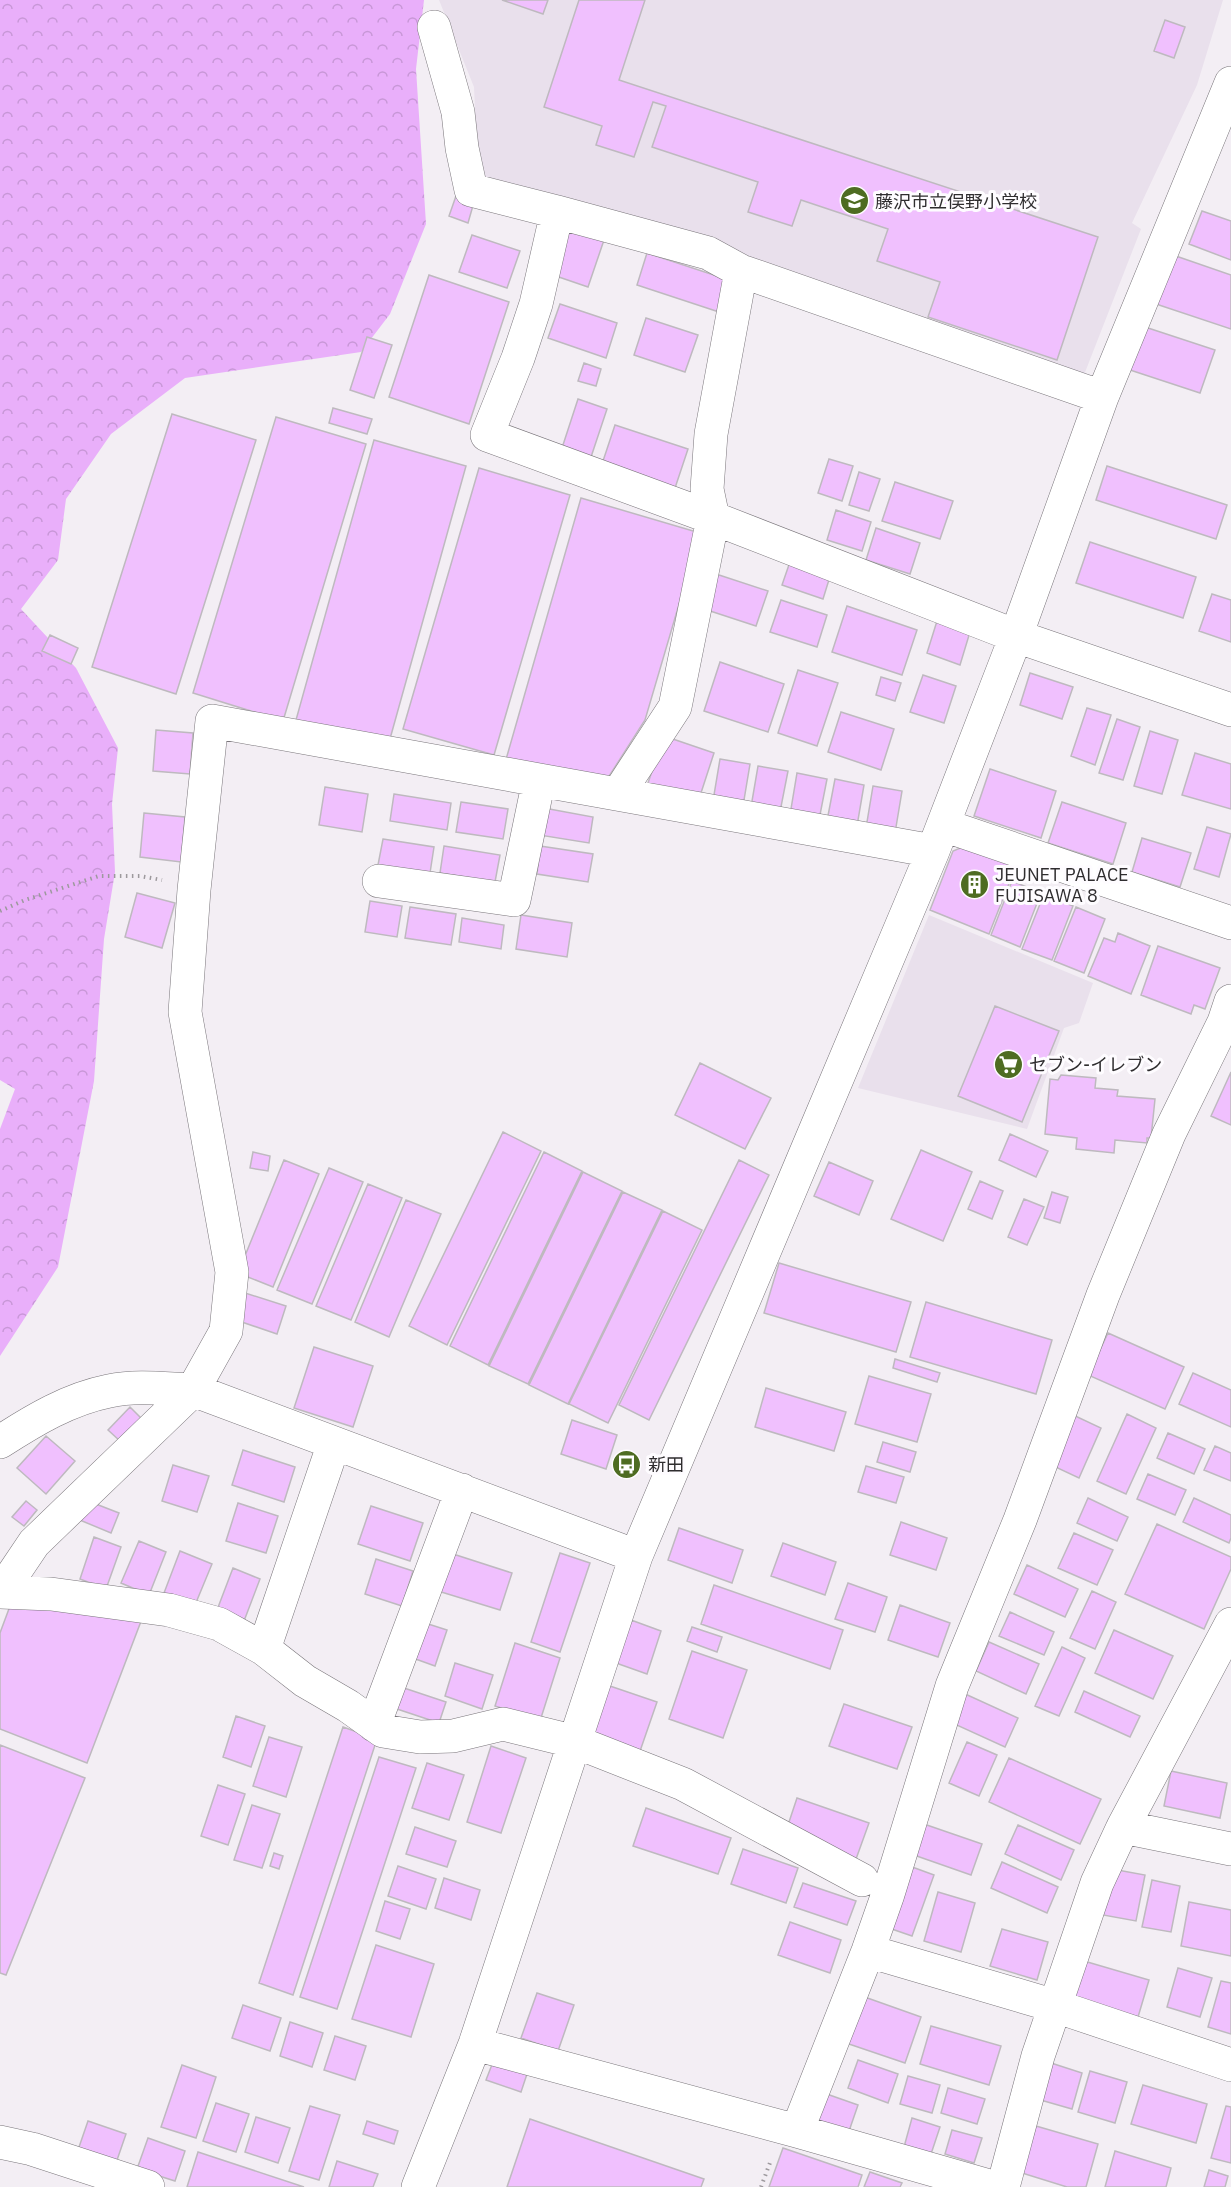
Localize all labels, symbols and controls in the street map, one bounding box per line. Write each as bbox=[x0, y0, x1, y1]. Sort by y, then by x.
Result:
school or university icon: 藤沢市立俣野小学校 bbox=[838, 185, 870, 217]
place label: 藤沢市立俣野小学校 bbox=[875, 190, 1037, 213]
place label: JEUNET PALACE FUJISAWA 8 bbox=[995, 863, 1129, 907]
building icon: JEUNET PALACE FUJISAWA 8 bbox=[958, 868, 990, 900]
supermarket icon: セブン-イレブン bbox=[992, 1048, 1024, 1080]
place label: セブン-イレブン bbox=[1029, 1053, 1162, 1076]
bus stop icon: 新田 bbox=[611, 1448, 643, 1480]
place label: 新田 bbox=[648, 1453, 684, 1476]

